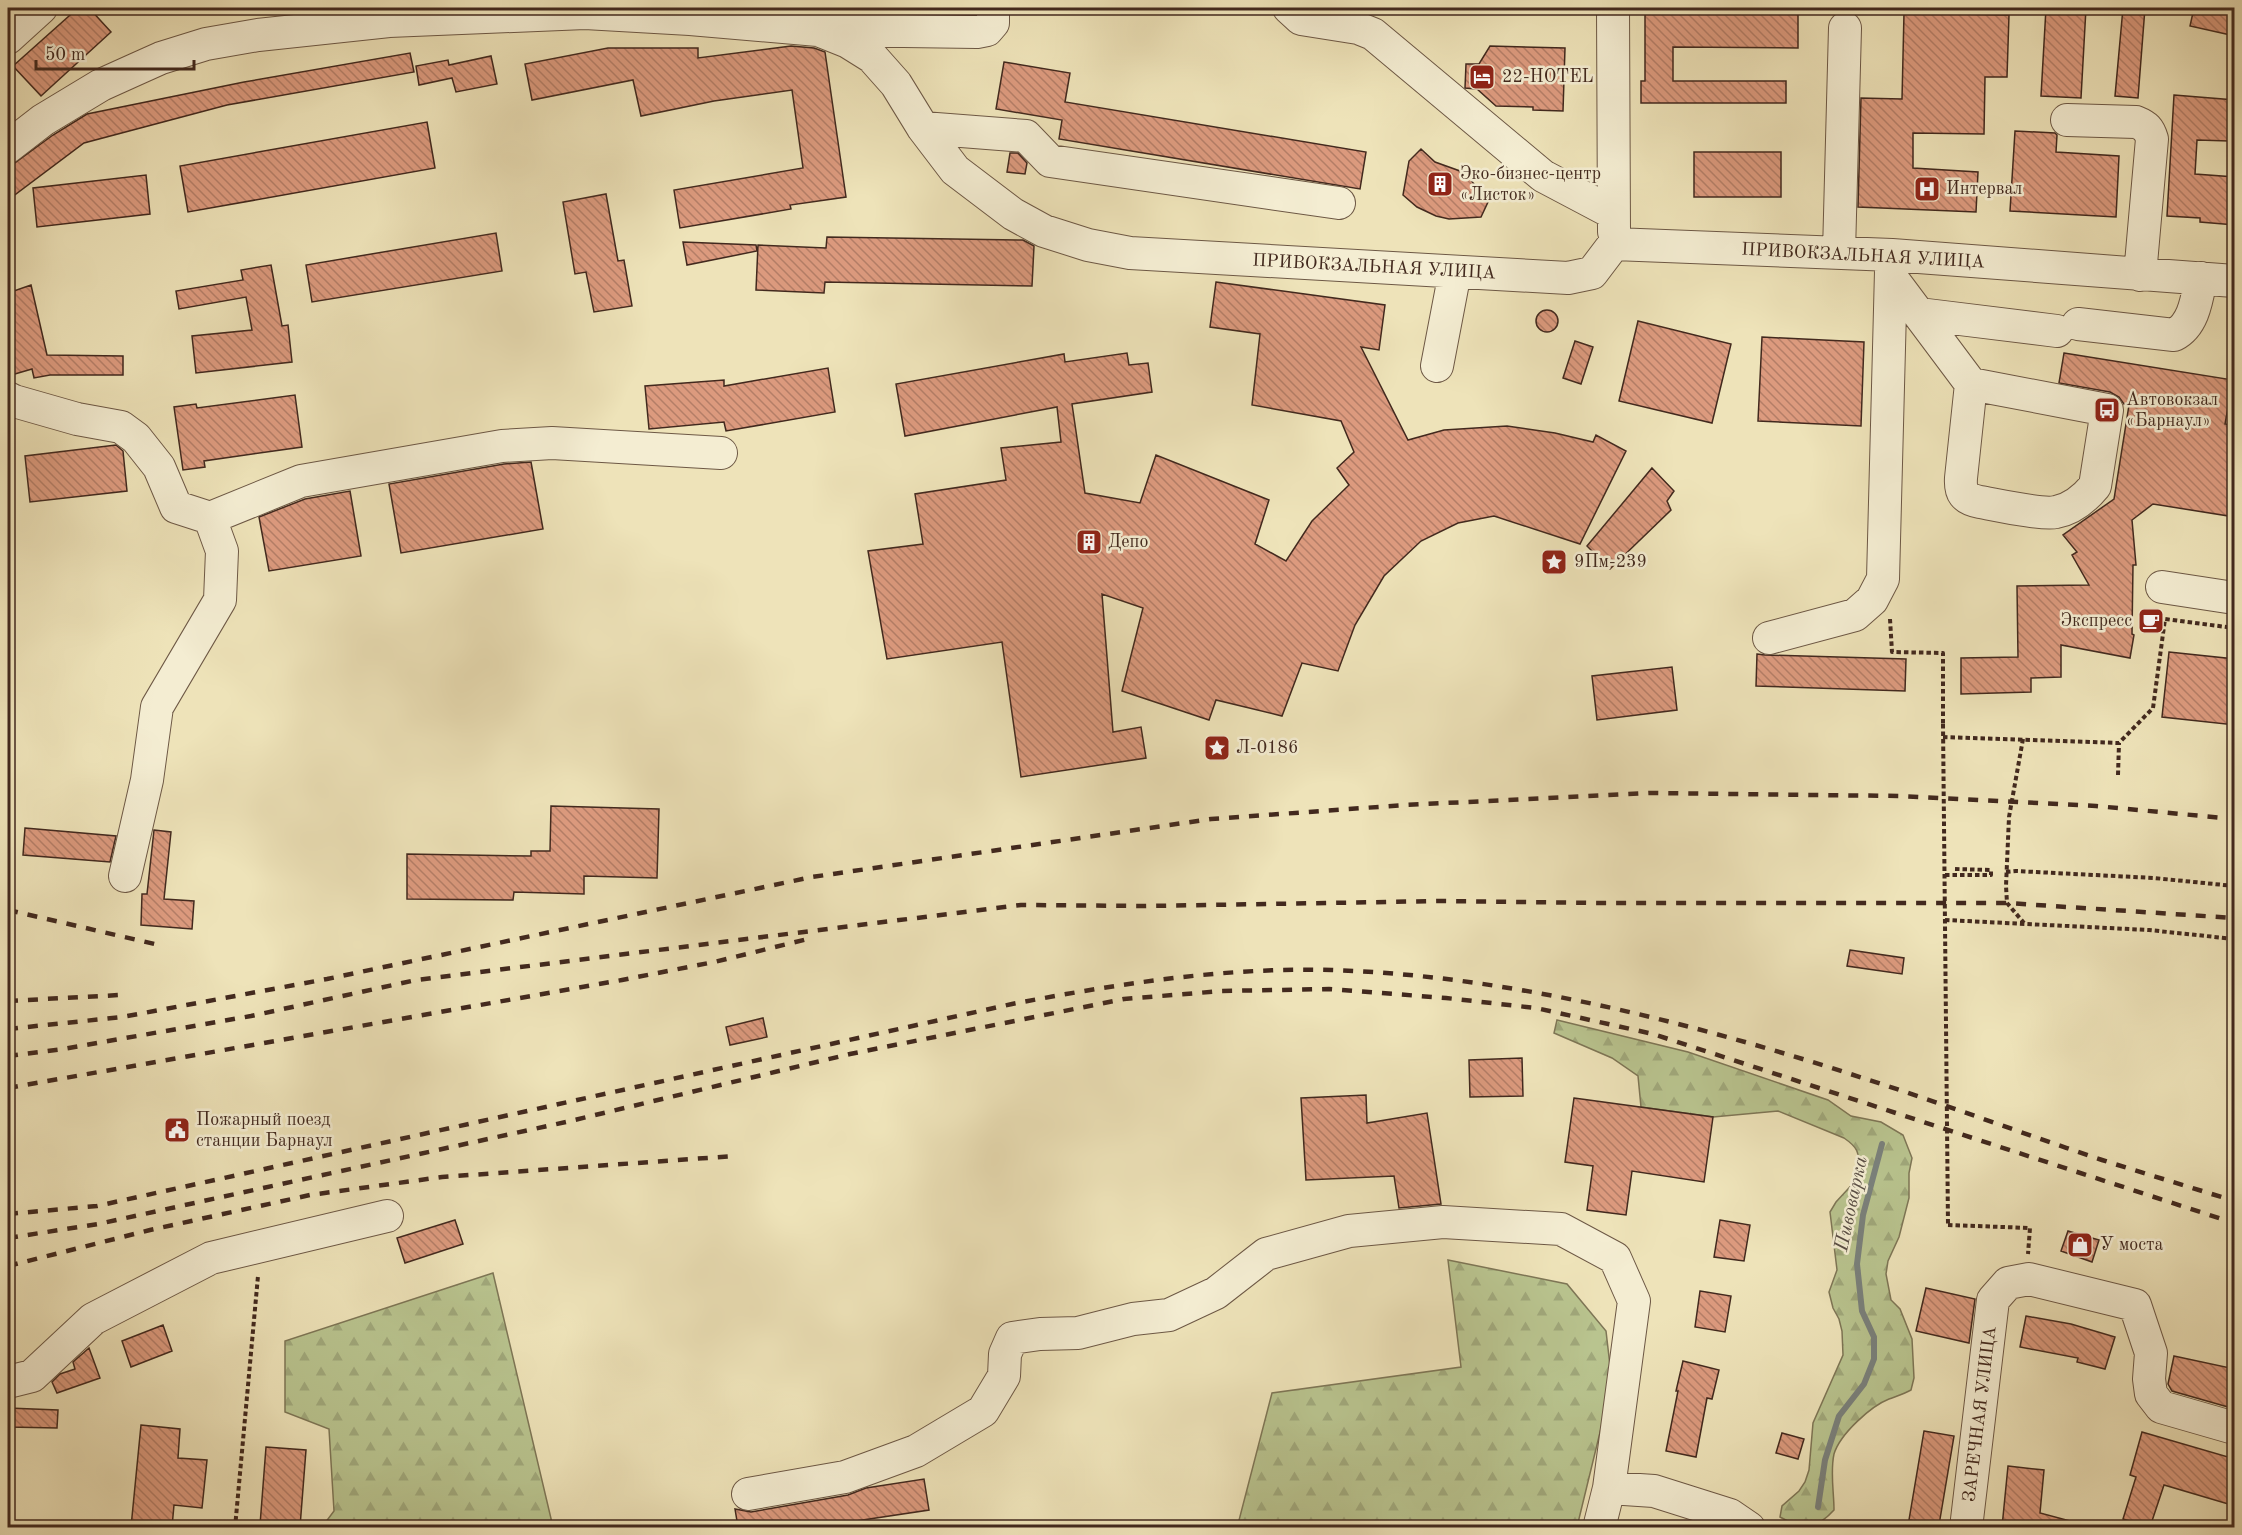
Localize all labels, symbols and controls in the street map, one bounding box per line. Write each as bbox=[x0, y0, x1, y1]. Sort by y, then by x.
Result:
scale bar bbox=[36, 33, 194, 71]
text: 50 m bbox=[45, 46, 85, 64]
hotel icon: 22-HOTEL bbox=[1467, 62, 1497, 92]
place label: 22-HOTEL bbox=[1502, 68, 1594, 86]
place label: Эко-бизнес-центр «Листок» bbox=[1460, 165, 1601, 204]
building icon: Эко-бизнес-центр «Листок» bbox=[1425, 169, 1455, 199]
hospital icon: Интервал bbox=[1912, 174, 1942, 204]
place label: Интервал bbox=[1946, 180, 2022, 198]
street label: ПРИВОКЗАЛЬНАЯ УЛИЦА bbox=[1741, 241, 1985, 271]
street label: ПРИВОКЗАЛЬНАЯ УЛИЦА bbox=[1252, 252, 1496, 282]
place label: Автовокзал «Барнаул» bbox=[2126, 391, 2218, 430]
bus stop icon: Автовокзал «Барнаул» bbox=[2092, 395, 2122, 425]
building icon: Депо bbox=[1074, 527, 1104, 557]
place label: Депо bbox=[1108, 533, 1148, 551]
place icon: 9Пм-239 bbox=[1539, 547, 1569, 577]
place label: 9Пм-239 bbox=[1574, 553, 1647, 571]
cafe icon: Экспресс bbox=[2136, 606, 2166, 636]
place label: Экспресс bbox=[2060, 612, 2132, 630]
place icon: Л-0186 bbox=[1202, 733, 1232, 763]
place label: Л-0186 bbox=[1236, 739, 1298, 757]
place label: Пожарный поезд станции Барнаул bbox=[196, 1111, 333, 1150]
public building icon: Пожарный поезд станции Барнаул bbox=[162, 1115, 192, 1145]
water label: Пивоварка bbox=[1832, 1154, 1872, 1254]
shop icon: У моста bbox=[2065, 1230, 2095, 1260]
place label: У моста bbox=[2100, 1236, 2164, 1254]
street label: ЗАРЕЧНАЯ УЛИЦА bbox=[1960, 1325, 2000, 1503]

